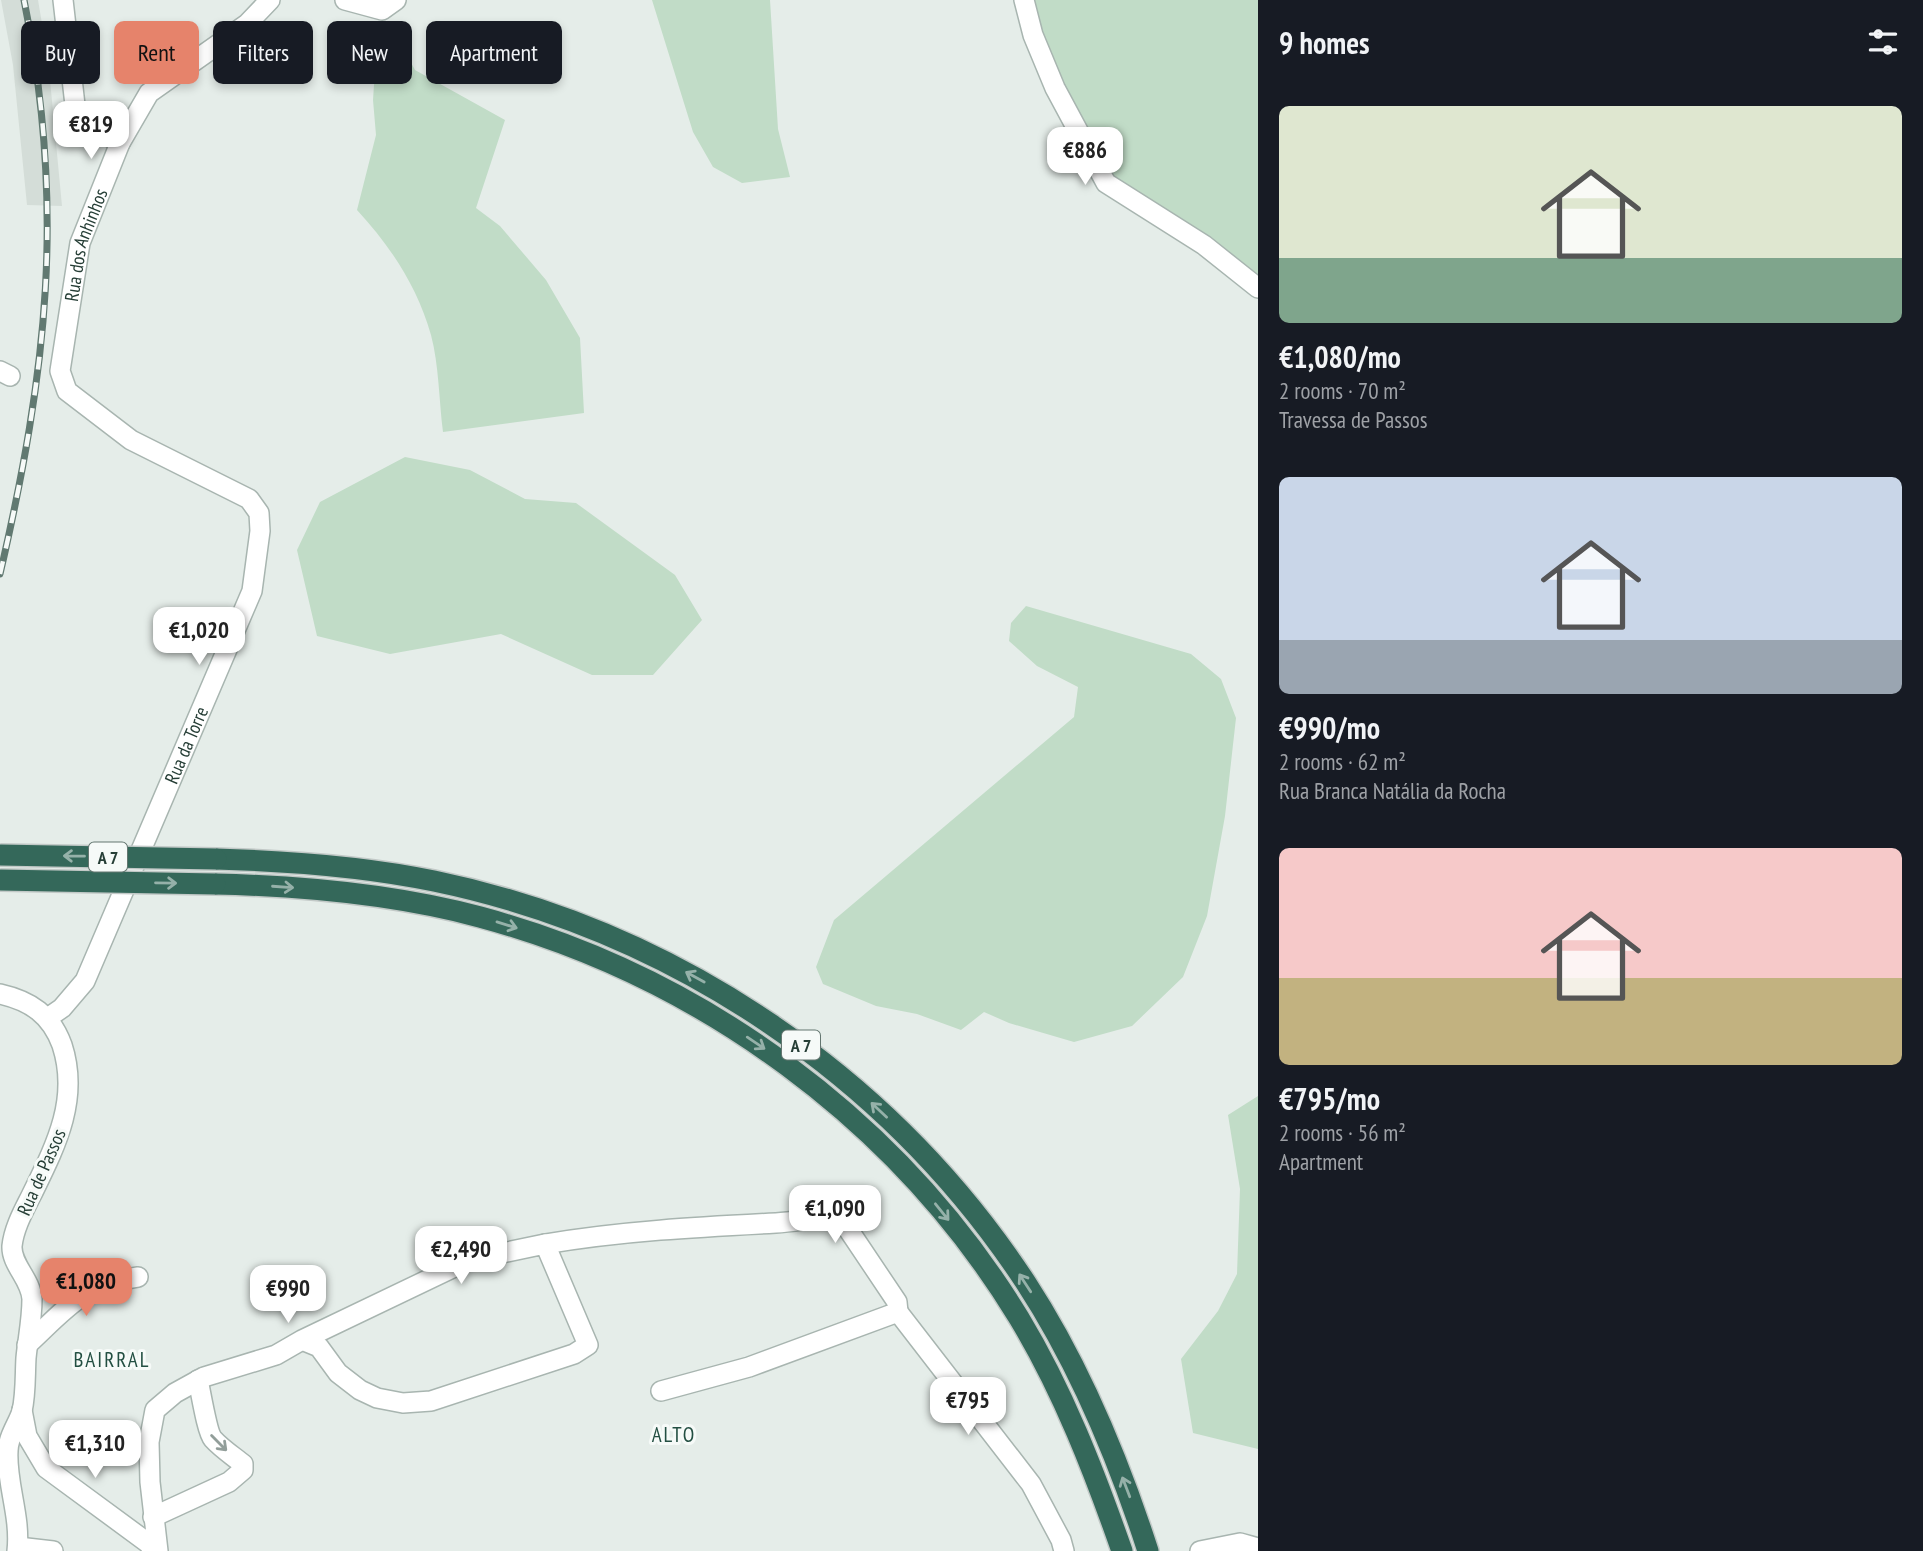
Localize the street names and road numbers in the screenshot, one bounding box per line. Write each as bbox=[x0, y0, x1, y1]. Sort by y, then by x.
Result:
street label: Rua dos Anhinhos bbox=[59, 185, 113, 303]
street label: Rua da Torre bbox=[159, 703, 213, 787]
road number: A 7 bbox=[89, 842, 127, 872]
road number: A 7 bbox=[782, 1030, 820, 1060]
street label: Rua de Passos bbox=[11, 1125, 71, 1219]

